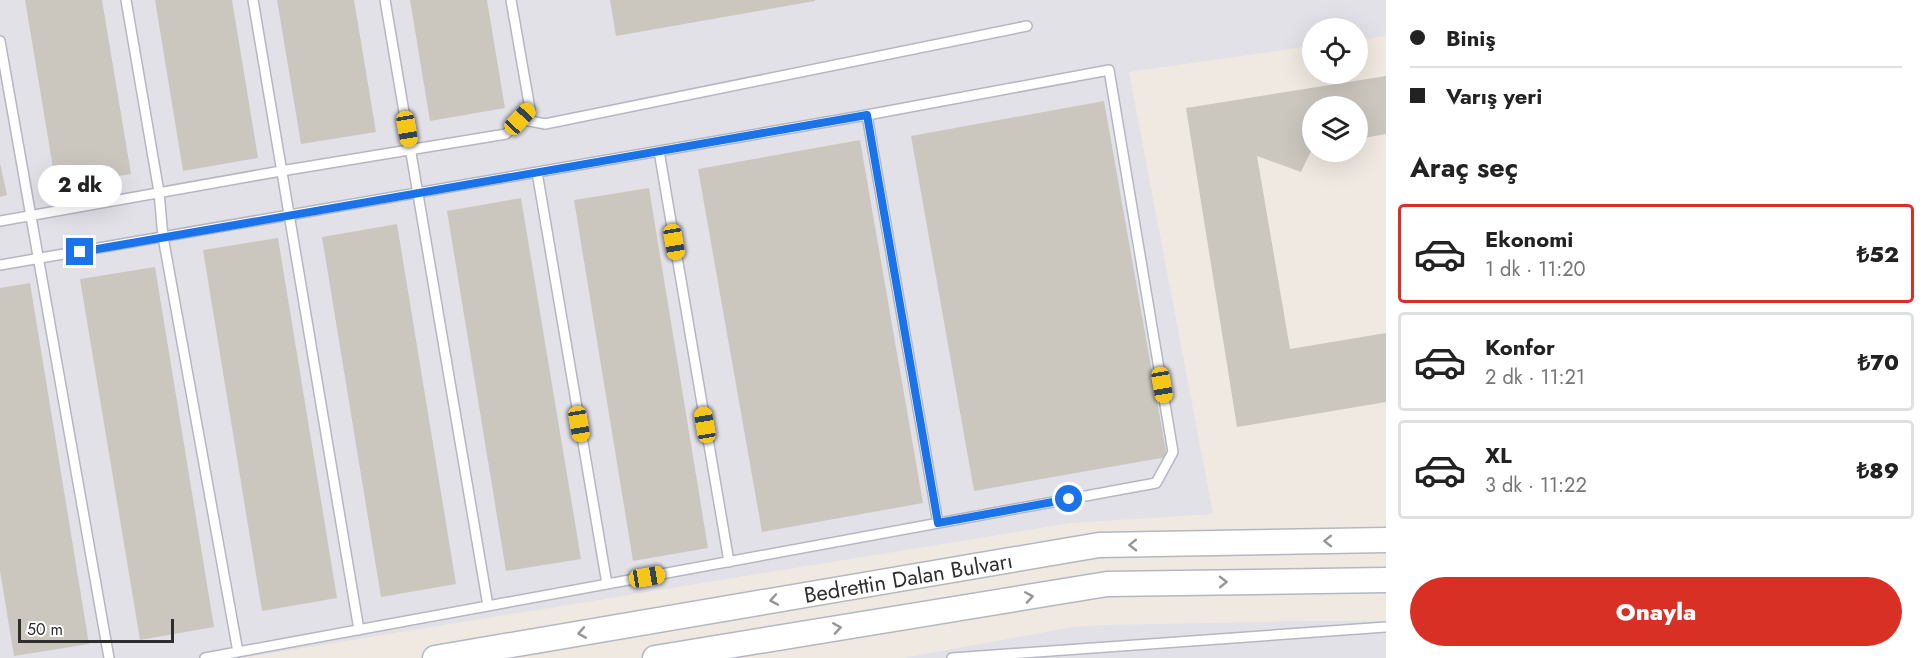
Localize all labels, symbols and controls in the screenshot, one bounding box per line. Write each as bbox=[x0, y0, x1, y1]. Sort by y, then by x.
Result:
map controls bbox=[1302, 18, 1368, 162]
button: locate bbox=[1302, 18, 1368, 84]
text: Biniş bbox=[1446, 22, 1495, 54]
text: Varış yeri bbox=[1446, 80, 1542, 112]
button: layers bbox=[1302, 96, 1368, 162]
car bbox=[501, 100, 539, 138]
car bbox=[395, 110, 419, 148]
text: Araç seç bbox=[1410, 148, 1518, 187]
callout: 2 dk bbox=[38, 165, 122, 207]
text: 2 dk bbox=[58, 171, 102, 200]
car bbox=[662, 223, 686, 261]
text: Ekonomi bbox=[1485, 223, 1573, 255]
icon: car bbox=[1413, 227, 1467, 281]
route end bbox=[66, 238, 93, 265]
text: ₺52 bbox=[1857, 238, 1899, 270]
text: 1 dk · 11:20 bbox=[1485, 255, 1586, 284]
text: Konfor bbox=[1485, 331, 1555, 363]
icon: car bbox=[1413, 335, 1467, 389]
text: ₺70 bbox=[1858, 346, 1899, 378]
text: 2 dk · 11:21 bbox=[1485, 363, 1585, 392]
car bbox=[1150, 366, 1174, 404]
car bbox=[567, 405, 591, 443]
car bbox=[693, 406, 717, 444]
text: XL bbox=[1485, 439, 1512, 471]
icon: car bbox=[1413, 443, 1467, 497]
text: ₺89 bbox=[1857, 454, 1899, 486]
text: 3 dk · 11:22 bbox=[1485, 471, 1587, 500]
route start bbox=[1055, 485, 1082, 512]
one-way arrow bbox=[1323, 535, 1332, 547]
one-way arrow bbox=[1128, 539, 1137, 551]
street label: Bedrettin Dalan Bulvarı bbox=[801, 544, 1015, 611]
car bbox=[628, 565, 666, 589]
one-way arrow bbox=[1219, 576, 1228, 588]
button: Onayla bbox=[1410, 577, 1902, 646]
one-way arrow bbox=[1025, 591, 1034, 603]
one-way arrow bbox=[770, 594, 779, 606]
scale bar bbox=[18, 616, 174, 644]
text: 50 m bbox=[27, 618, 63, 641]
one-way arrow bbox=[832, 622, 842, 635]
one-way arrow bbox=[577, 626, 587, 639]

